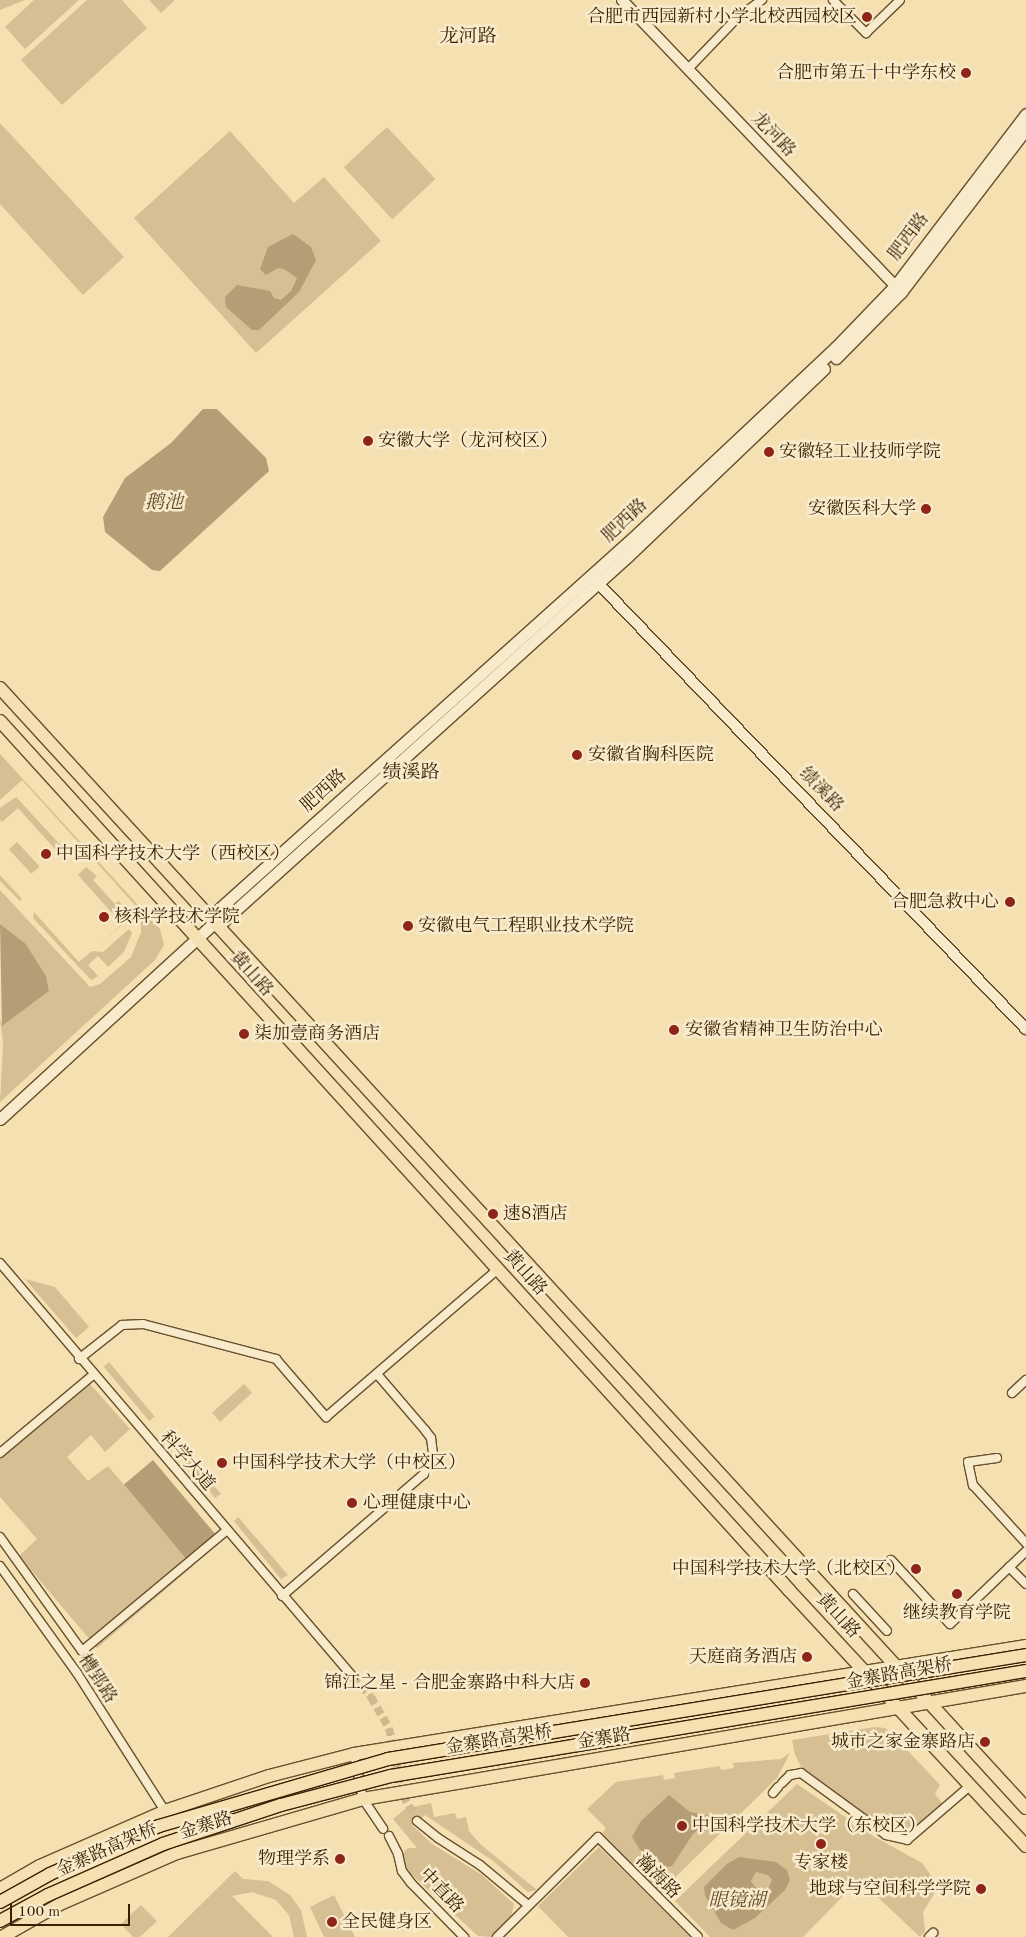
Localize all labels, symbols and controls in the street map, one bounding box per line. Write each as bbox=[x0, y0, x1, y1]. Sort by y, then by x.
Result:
place label: 合肥市西园新村小学北校西园校区 bbox=[587, 6, 857, 28]
marker: 合肥市西园新村小学北校西园校区 bbox=[861, 11, 873, 23]
district label: 龙河路 bbox=[440, 27, 496, 49]
place label: 合肥市第五十中学东校 bbox=[776, 62, 956, 84]
marker: 合肥市第五十中学东校 bbox=[960, 67, 972, 79]
street label: 龙河路 bbox=[746, 108, 800, 162]
street label: 肥西路 bbox=[884, 209, 934, 265]
place label: 安徽大学（龙河校区） bbox=[378, 430, 558, 452]
marker: 安徽大学（龙河校区） bbox=[362, 435, 374, 447]
place label: 安徽轻工业技师学院 bbox=[779, 441, 941, 463]
marker: 安徽轻工业技师学院 bbox=[763, 446, 775, 458]
water label: 鹅池 bbox=[145, 493, 183, 515]
street label: 肥西路 bbox=[598, 495, 652, 547]
place label: 安徽医科大学 bbox=[808, 498, 916, 520]
marker: 安徽医科大学 bbox=[920, 503, 932, 515]
place label: 安徽省胸科医院 bbox=[588, 744, 714, 766]
marker: 安徽省胸科医院 bbox=[570, 748, 584, 762]
district label: 绩溪路 bbox=[383, 763, 439, 785]
street label: 绩溪路 bbox=[794, 763, 848, 817]
street label: 肥西路 bbox=[297, 765, 351, 817]
place label: 中国科学技术大学（西校区） bbox=[56, 843, 290, 865]
marker: 中国科学技术大学（西校区） bbox=[40, 848, 52, 860]
place label: 合肥急救中心 bbox=[891, 891, 999, 913]
marker: 合肥急救中心 bbox=[1003, 895, 1017, 909]
place label: 核科学技术学院 bbox=[114, 906, 240, 928]
marker: 核科学技术学院 bbox=[98, 911, 110, 923]
place label: 安徽电气工程职业技术学院 bbox=[418, 915, 634, 937]
marker: 安徽电气工程职业技术学院 bbox=[402, 920, 414, 932]
street label: 黄山路 bbox=[225, 947, 277, 1001]
place label: 安徽省精神卫生防治中心 bbox=[685, 1019, 883, 1041]
place label: 柒加壹商务酒店 bbox=[254, 1023, 380, 1045]
marker: 安徽省精神卫生防治中心 bbox=[667, 1023, 681, 1037]
marker: 柒加壹商务酒店 bbox=[238, 1028, 250, 1040]
place label: 速8酒店 bbox=[503, 1203, 567, 1225]
marker: 速8酒店 bbox=[487, 1208, 499, 1220]
street label: 黄山路 bbox=[499, 1246, 551, 1300]
street label: 科学大道 bbox=[155, 1427, 219, 1495]
place label: 中国科学技术大学（中校区） bbox=[232, 1452, 466, 1474]
marker: 中国科学技术大学（中校区） bbox=[216, 1457, 228, 1469]
place label: 心理健康中心 bbox=[363, 1492, 471, 1514]
marker: 心理健康中心 bbox=[345, 1496, 359, 1510]
place label: 中国科学技术大学（北校区） bbox=[672, 1558, 906, 1580]
marker: 中国科学技术大学（北校区） bbox=[910, 1563, 922, 1575]
marker: 继续教育学院 bbox=[951, 1588, 963, 1600]
street label: 黄山路 bbox=[812, 1589, 864, 1643]
place label: 继续教育学院 bbox=[903, 1602, 1011, 1624]
place label: 天庭商务酒店 bbox=[689, 1646, 797, 1668]
street label: 槽郢路 bbox=[73, 1650, 121, 1708]
marker: 天庭商务酒店 bbox=[801, 1651, 813, 1663]
street label: 金寨路高架桥 bbox=[844, 1654, 954, 1694]
place label: 锦江之星 - 合肥金寨路中科大店 bbox=[324, 1672, 575, 1694]
marker: 锦江之星 - 合肥金寨路中科大店 bbox=[579, 1677, 591, 1689]
street label: 金寨路高架桥 bbox=[444, 1721, 554, 1759]
street label: 金寨路 bbox=[576, 1724, 632, 1754]
place label: 城市之家金寨路店 bbox=[831, 1731, 975, 1753]
marker: 城市之家金寨路店 bbox=[979, 1736, 991, 1748]
street label: 金寨路 bbox=[177, 1808, 235, 1844]
place label: 中国科学技术大学（东校区） bbox=[692, 1815, 926, 1837]
street label: 金寨路高架桥 bbox=[53, 1818, 161, 1882]
marker: 中国科学技术大学（东校区） bbox=[676, 1820, 688, 1832]
marker: 专家楼 bbox=[815, 1838, 827, 1850]
place label: 物理学系 bbox=[258, 1848, 330, 1870]
street label: 瀚海路 bbox=[631, 1850, 685, 1904]
place label: 专家楼 bbox=[794, 1852, 848, 1874]
marker: 物理学系 bbox=[334, 1853, 346, 1865]
street label: 中直路 bbox=[414, 1864, 468, 1918]
place label: 地球与空间科学学院 bbox=[809, 1878, 971, 1900]
marker: 地球与空间科学学院 bbox=[975, 1883, 987, 1895]
water label: 眼镜湖 bbox=[709, 1891, 765, 1913]
scale bar bbox=[12, 1894, 132, 1926]
text: 100 m bbox=[18, 1905, 60, 1920]
place label: 全民健身区 bbox=[342, 1911, 432, 1933]
marker: 全民健身区 bbox=[326, 1916, 338, 1928]

